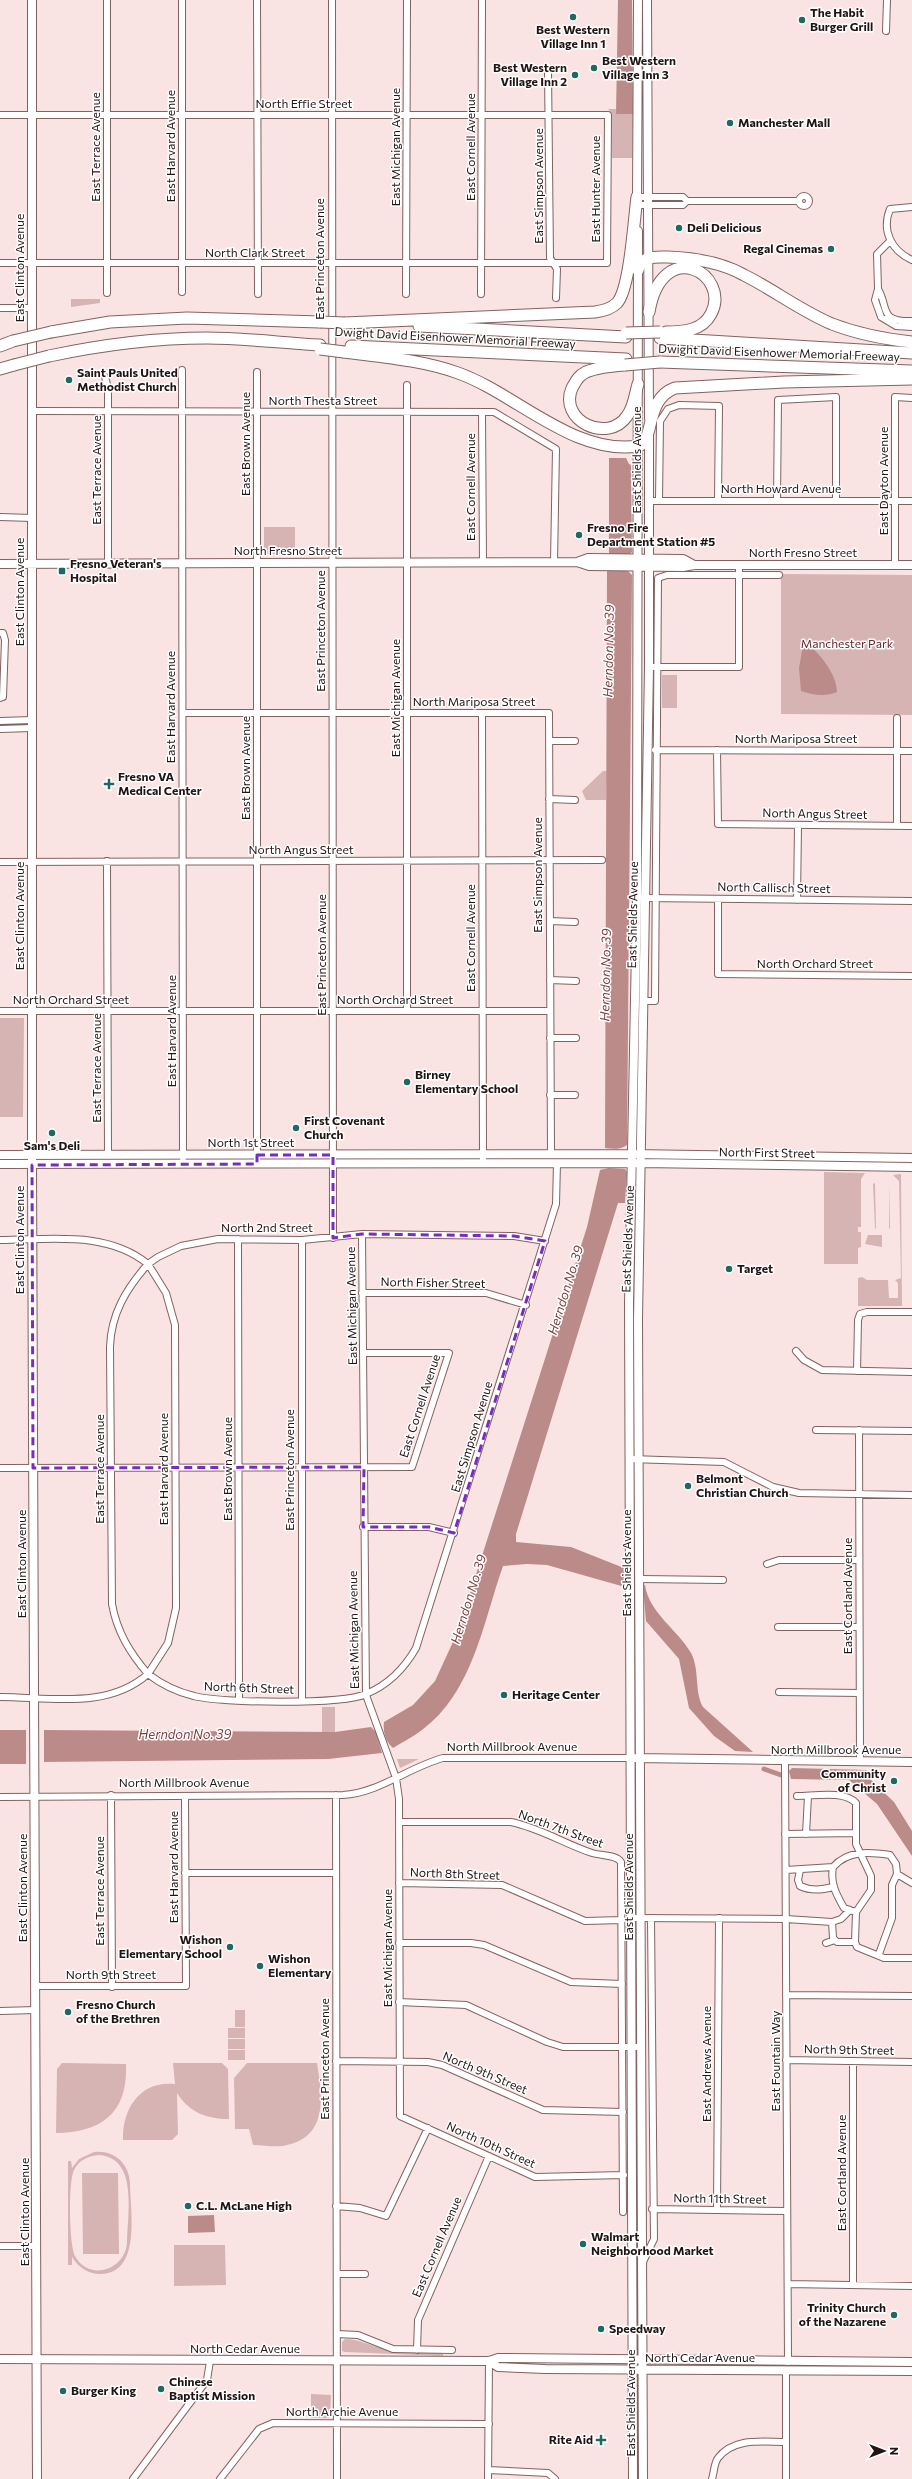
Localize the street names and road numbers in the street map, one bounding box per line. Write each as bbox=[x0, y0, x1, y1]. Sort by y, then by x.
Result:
street label: East Michigan Avenue bbox=[388, 88, 402, 206]
street label: East Harvard Avenue bbox=[163, 90, 177, 202]
street label: East Terrace Avenue bbox=[88, 92, 102, 202]
street label: East Cornell Avenue bbox=[463, 93, 477, 201]
street label: North Effie Street bbox=[256, 96, 353, 110]
street label: East Simpson Avenue bbox=[531, 128, 545, 244]
street label: East Hunter Avenue bbox=[588, 136, 602, 242]
street label: East Princeton Avenue bbox=[312, 198, 326, 320]
street label: East Clinton Avenue bbox=[12, 214, 26, 322]
street label: North Clark Street bbox=[205, 245, 305, 259]
street label: Dwight David Eisenhower Memorial Freeway bbox=[334, 324, 576, 350]
street label: Dwight David Eisenhower Memorial Freeway bbox=[658, 341, 900, 363]
street label: East Brown Avenue bbox=[238, 392, 252, 496]
street label: North Thesta Street bbox=[269, 393, 378, 407]
street label: East Shields Avenue bbox=[629, 406, 643, 514]
street label: East Terrace Avenue bbox=[89, 415, 103, 525]
street label: East Dayton Avenue bbox=[876, 427, 890, 535]
street label: East Cornell Avenue bbox=[463, 433, 477, 541]
street label: North Howard Avenue bbox=[721, 481, 841, 495]
street label: East Clinton Avenue bbox=[12, 538, 26, 646]
street label: North Fresno Street bbox=[234, 543, 342, 557]
street label: North Fresno Street bbox=[749, 545, 857, 559]
street label: East Princeton Avenue bbox=[313, 570, 327, 692]
street label: East Michigan Avenue bbox=[388, 639, 402, 757]
street label: East Harvard Avenue bbox=[163, 651, 177, 763]
street label: North Mariposa Street bbox=[413, 694, 535, 708]
street label: East Brown Avenue bbox=[238, 716, 252, 820]
street label: North Mariposa Street bbox=[735, 731, 857, 745]
street label: North Angus Street bbox=[762, 805, 868, 821]
street label: East Simpson Avenue bbox=[530, 817, 544, 933]
street label: North Angus Street bbox=[248, 842, 354, 856]
street label: East Shields Avenue bbox=[624, 861, 640, 969]
street label: East Clinton Avenue bbox=[12, 862, 26, 970]
street label: North Callisch Street bbox=[717, 879, 831, 895]
street label: East Cornell Avenue bbox=[463, 884, 477, 992]
street label: East Princeton Avenue bbox=[314, 894, 328, 1016]
street label: North Orchard Street bbox=[757, 956, 873, 970]
street label: East Harvard Avenue bbox=[164, 975, 178, 1087]
street label: North Orchard Street bbox=[13, 992, 129, 1006]
street label: North Orchard Street bbox=[337, 992, 453, 1006]
street label: East Terrace Avenue bbox=[89, 1013, 103, 1123]
street label: North 1st Street bbox=[208, 1135, 294, 1149]
street label: North First Street bbox=[719, 1144, 815, 1160]
street label: East Shields Avenue bbox=[618, 1185, 636, 1293]
street label: East Clinton Avenue bbox=[12, 1186, 26, 1294]
street label: North 2nd Street bbox=[221, 1220, 313, 1234]
street label: East Michigan Avenue bbox=[343, 1247, 359, 1365]
street label: North Fisher Street bbox=[381, 1274, 486, 1290]
street label: East Cornell Avenue bbox=[396, 1352, 442, 1459]
street label: East Simpson Avenue bbox=[447, 1379, 495, 1494]
street label: East Princeton Avenue bbox=[282, 1409, 296, 1531]
street label: East Harvard Avenue bbox=[156, 1413, 170, 1525]
street label: East Terrace Avenue bbox=[92, 1414, 106, 1524]
street label: East Brown Avenue bbox=[220, 1417, 234, 1521]
street label: East Shields Avenue bbox=[619, 1509, 633, 1617]
street label: East Clinton Avenue bbox=[14, 1510, 28, 1618]
street label: East Cortland Avenue bbox=[840, 1538, 854, 1654]
street label: East Michigan Avenue bbox=[345, 1571, 361, 1689]
street label: North 6th Street bbox=[204, 1678, 295, 1696]
street label: North Millbrook Avenue bbox=[447, 1739, 577, 1753]
street label: North Millbrook Avenue bbox=[771, 1742, 901, 1756]
street label: North Millbrook Avenue bbox=[119, 1775, 249, 1789]
street label: North 7th Street bbox=[517, 1806, 606, 1850]
street label: East Harvard Avenue bbox=[166, 1811, 180, 1923]
street label: East Shields Avenue bbox=[621, 1833, 635, 1941]
street label: East Clinton Avenue bbox=[15, 1834, 29, 1942]
street label: East Terrace Avenue bbox=[92, 1836, 106, 1946]
street label: North 8th Street bbox=[410, 1864, 501, 1882]
street label: East Michigan Avenue bbox=[380, 1889, 394, 2007]
street label: North 9th Street bbox=[66, 1967, 156, 1981]
street label: East Princeton Avenue bbox=[317, 1998, 331, 2120]
street label: East Andrews Avenue bbox=[699, 2006, 713, 2122]
street label: East Fountain Way bbox=[768, 2011, 782, 2111]
street label: North 9th Street bbox=[804, 2041, 894, 2057]
street label: North 9th Street bbox=[441, 2048, 530, 2096]
street label: East Cortland Avenue bbox=[834, 2115, 848, 2231]
street label: North 10th Street bbox=[445, 2118, 538, 2170]
street label: East Clinton Avenue bbox=[17, 2158, 31, 2266]
street label: North 11th Street bbox=[673, 2190, 767, 2206]
street label: East Cornell Avenue bbox=[409, 2194, 464, 2299]
street label: North Cedar Avenue bbox=[190, 2341, 300, 2355]
street label: East Shields Avenue bbox=[623, 2349, 637, 2457]
street label: North Cedar Avenue bbox=[645, 2350, 755, 2364]
street label: North Archie Avenue bbox=[286, 2404, 398, 2418]

